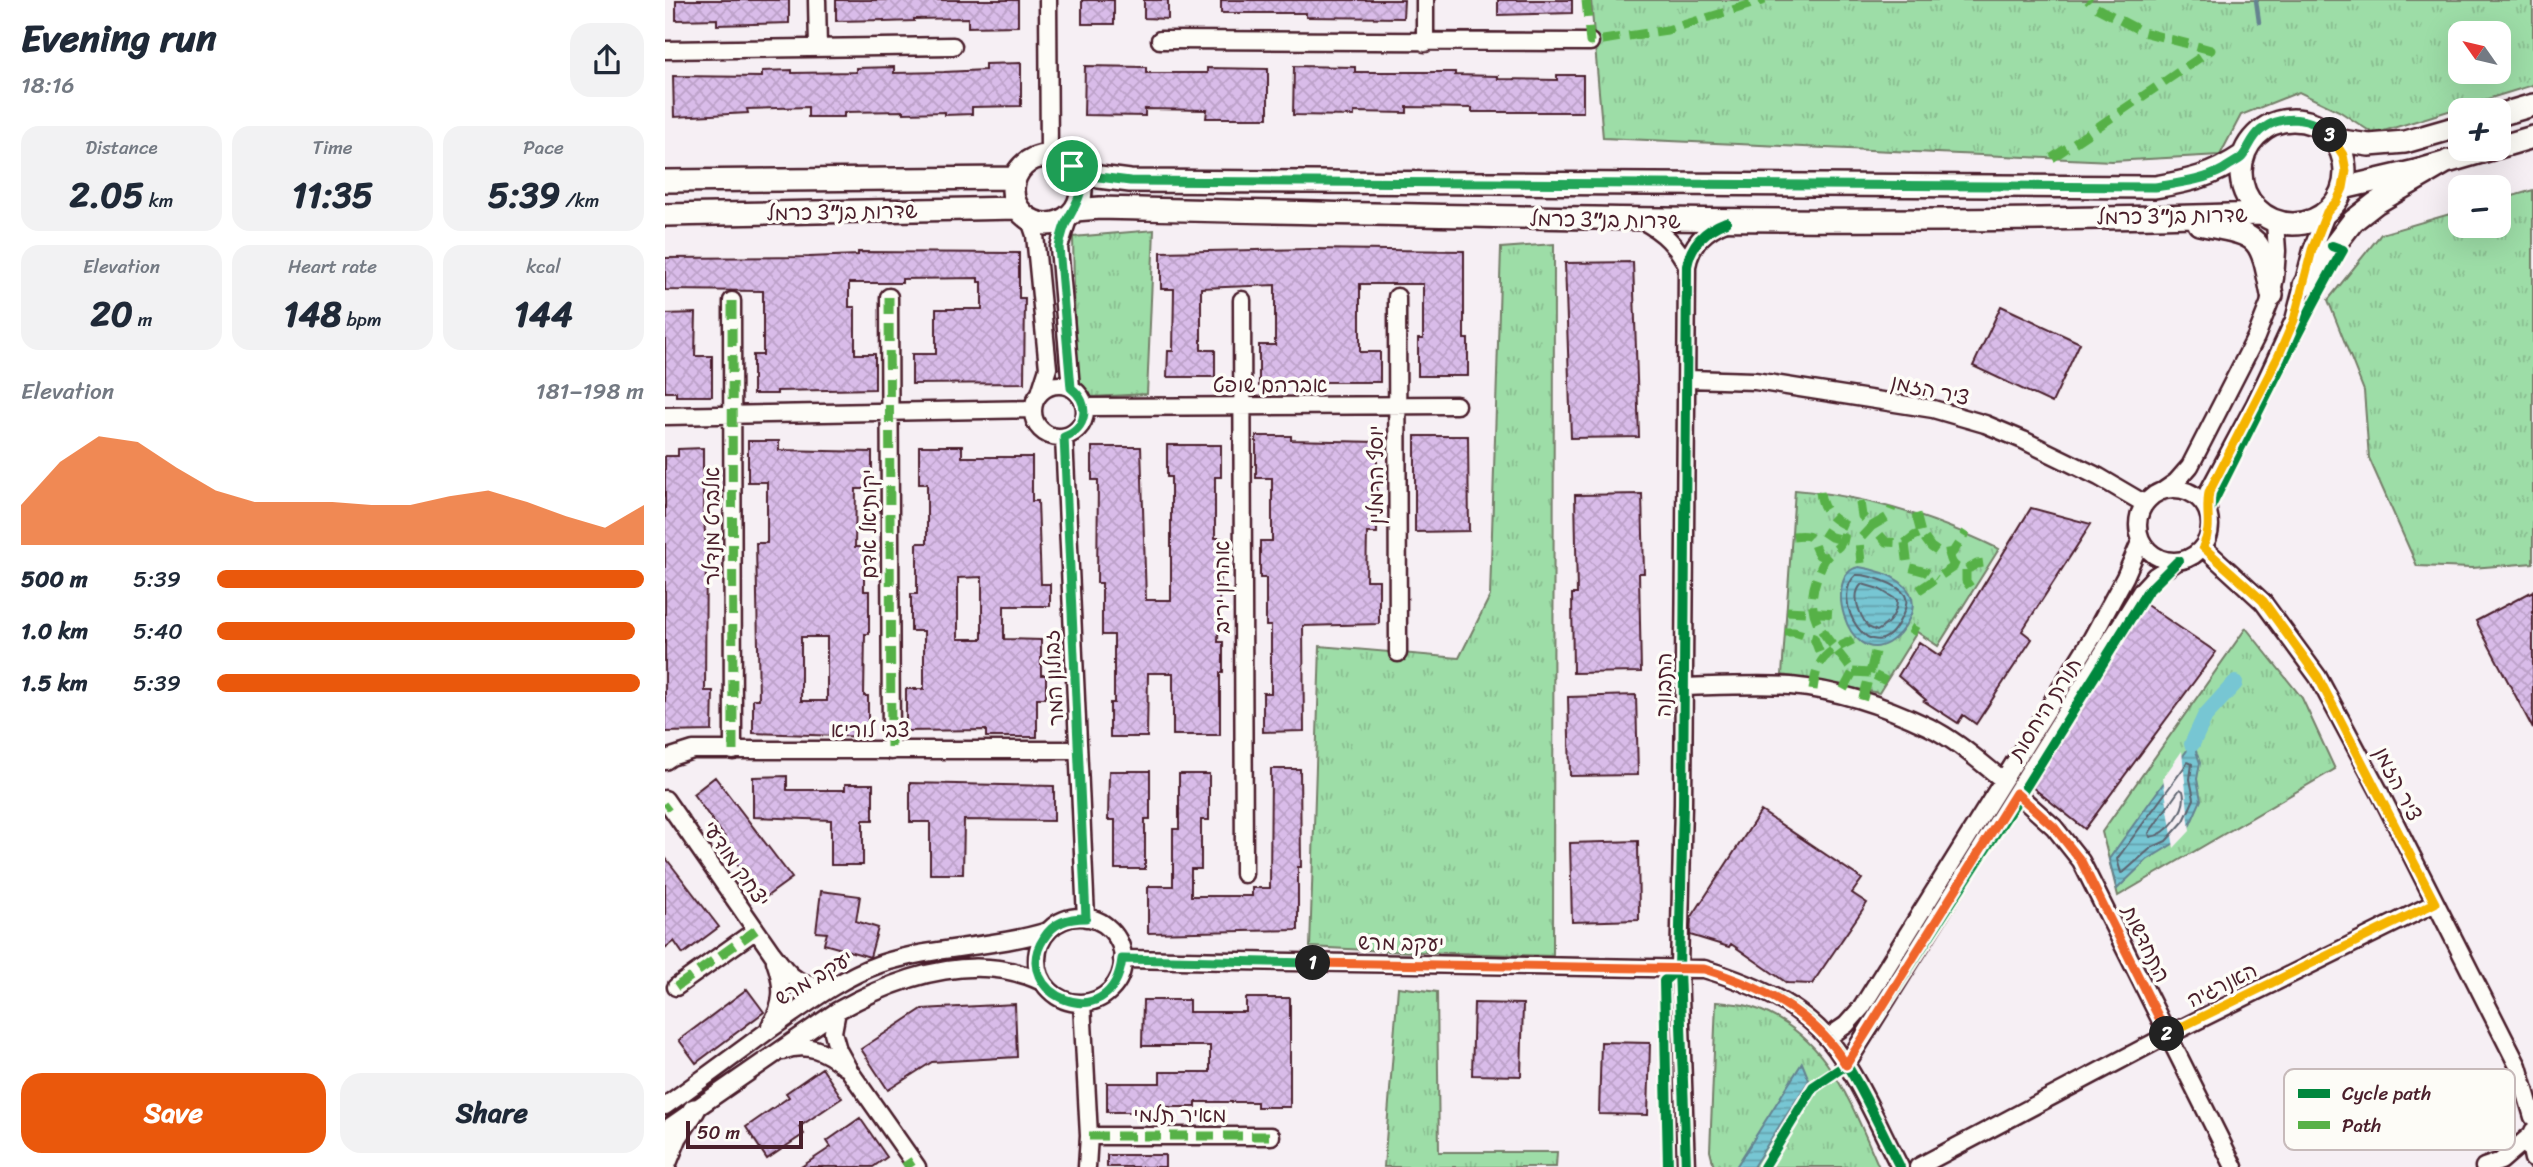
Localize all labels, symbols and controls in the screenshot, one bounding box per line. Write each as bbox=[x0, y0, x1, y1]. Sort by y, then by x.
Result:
text: Evening run bbox=[21, 5, 217, 72]
north arrow bbox=[2448, 21, 2511, 84]
map controls bbox=[2448, 21, 2511, 238]
button: share bbox=[570, 23, 644, 97]
text: 18:16 bbox=[21, 65, 75, 106]
button: + bbox=[2448, 98, 2511, 161]
pin: 3 bbox=[2313, 118, 2347, 152]
text: 3 bbox=[2324, 118, 2335, 151]
text: Distance bbox=[85, 131, 158, 164]
text: Time bbox=[312, 131, 353, 164]
text: Pace bbox=[523, 131, 564, 164]
pin bbox=[1042, 136, 1102, 196]
icon: arrive bbox=[1053, 147, 1091, 185]
text: 2.05 bbox=[70, 164, 144, 226]
text: 11:35 bbox=[292, 164, 373, 226]
text: 5:39 bbox=[488, 164, 560, 226]
button: − bbox=[2448, 175, 2511, 238]
text: km bbox=[144, 184, 173, 217]
text: /km bbox=[560, 184, 599, 217]
street label: שדרות בנ"צ כרמל bbox=[766, 192, 918, 232]
street label: שדרות בנ"צ כרמל bbox=[2096, 196, 2248, 236]
street label: שדרות בנ"צ כרמל bbox=[1529, 200, 1681, 240]
text: Elevation bbox=[83, 250, 160, 283]
text: Heart rate bbox=[288, 250, 377, 283]
text: kcal bbox=[526, 250, 561, 283]
text: 20 bbox=[91, 283, 133, 345]
text: 148 bbox=[284, 283, 342, 345]
text: 144 bbox=[514, 283, 573, 345]
text: m bbox=[133, 303, 152, 336]
text: bpm bbox=[342, 303, 382, 336]
street label: ציר הזמן bbox=[1887, 363, 1973, 417]
street label: אברהם שופט bbox=[1212, 366, 1328, 404]
text: Elevation bbox=[21, 371, 114, 412]
text: 181–198 m bbox=[536, 371, 644, 412]
street label: יוסף הרמלין bbox=[1357, 426, 1395, 524]
street label: אלברט מנדלר bbox=[693, 467, 731, 585]
street label: יקותיאל אדם bbox=[850, 469, 888, 579]
street label: אהרון יריב bbox=[1203, 540, 1241, 634]
text: 500 m bbox=[21, 559, 88, 600]
text: 5:39 bbox=[133, 559, 181, 600]
text: 1.0 km bbox=[21, 611, 88, 652]
text: 5:40 bbox=[133, 611, 183, 652]
street label: זבולון המר bbox=[1033, 629, 1075, 727]
street label: תורת היחסות bbox=[1997, 649, 2092, 770]
street label: התבונה bbox=[1644, 652, 1684, 718]
text: 1.5 km bbox=[21, 663, 88, 704]
text: 5:39 bbox=[133, 663, 181, 704]
street label: צבי לוריא bbox=[830, 711, 910, 749]
street label: ציר הזמן bbox=[2363, 740, 2433, 828]
street label: יצחק מודעי bbox=[692, 813, 780, 915]
street label: התחדשות bbox=[2110, 897, 2181, 989]
street label: יעקב מרש bbox=[1357, 923, 1445, 963]
street label: יעקב מרש bbox=[767, 939, 861, 1017]
pin: 1 bbox=[1295, 946, 1331, 981]
text: 1 bbox=[1308, 946, 1317, 979]
street label: האנרגיה bbox=[2180, 952, 2264, 1018]
pin: 2 bbox=[2149, 1016, 2185, 1052]
text: 2 bbox=[2161, 1017, 2172, 1050]
legend bbox=[2284, 1069, 2515, 1150]
button: Save bbox=[21, 1073, 326, 1153]
button: Share bbox=[340, 1073, 644, 1153]
text: Cycle path bbox=[2342, 1077, 2431, 1110]
street label: מאיר תלמי bbox=[1133, 1096, 1227, 1134]
text: Path bbox=[2342, 1109, 2381, 1142]
text: 50 m bbox=[697, 1116, 740, 1149]
scale bar bbox=[686, 1118, 803, 1150]

